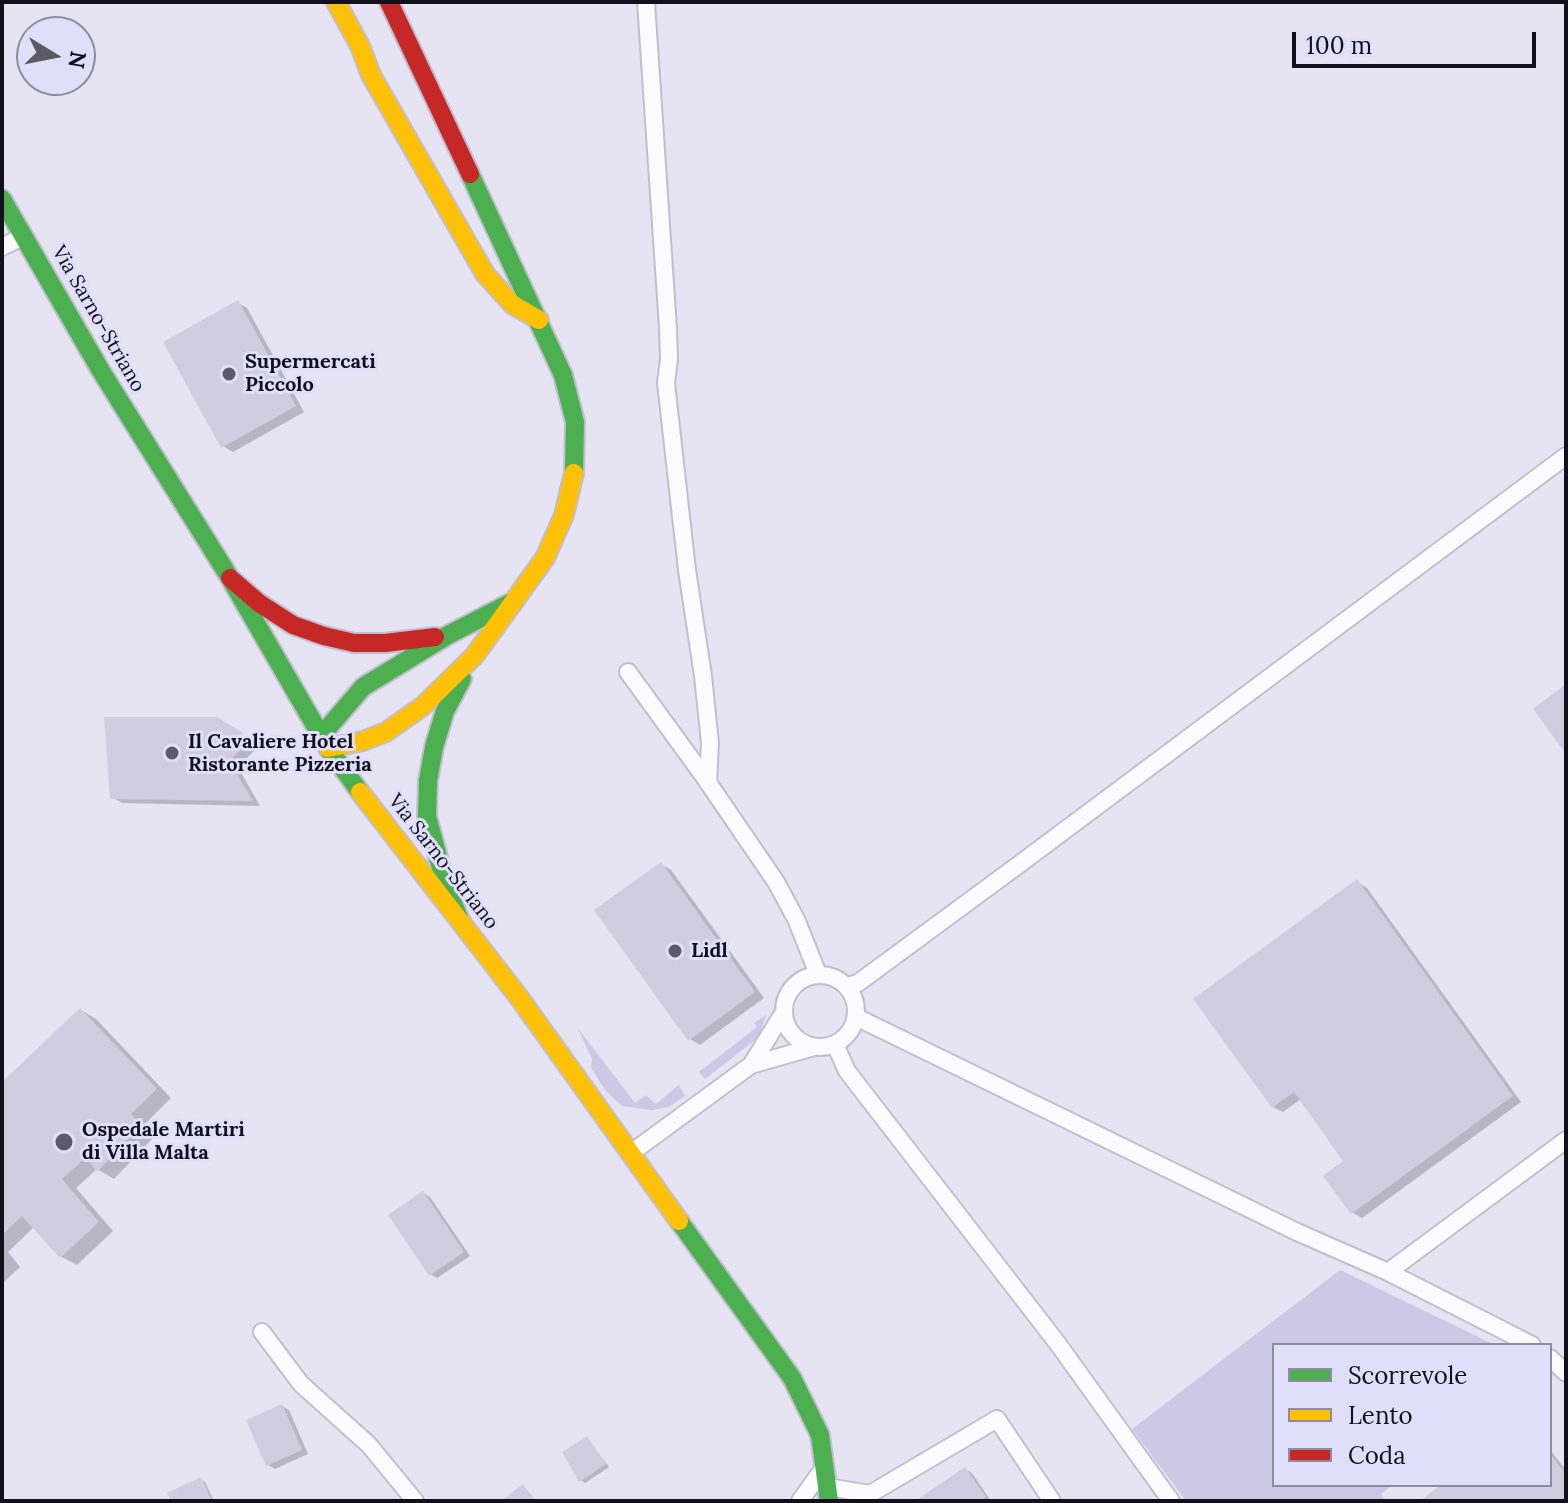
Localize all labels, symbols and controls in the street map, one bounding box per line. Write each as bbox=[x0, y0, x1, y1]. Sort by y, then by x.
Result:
north arrow bbox=[16, 16, 96, 96]
scale bar bbox=[1296, 16, 1540, 66]
text: 100 m bbox=[1306, 30, 1372, 61]
text: N bbox=[62, 49, 93, 71]
street label: Via Sarno-Striano bbox=[46, 242, 150, 396]
place label: Supermercati Piccolo bbox=[245, 350, 376, 397]
marker: Supermercati Piccolo bbox=[220, 365, 238, 383]
place label: Il Cavaliere Hotel Ristorante Pizzeria bbox=[188, 730, 372, 777]
marker: Il Cavaliere Hotel Ristorante Pizzeria bbox=[163, 744, 181, 762]
street label: Via Sarno-Striano bbox=[383, 790, 503, 934]
place label: Lidl bbox=[691, 939, 728, 963]
marker: Lidl bbox=[666, 942, 684, 960]
place label: Ospedale Martiri di Villa Malta bbox=[82, 1118, 245, 1165]
marker: Ospedale Martiri di Villa Malta bbox=[53, 1131, 75, 1153]
legend bbox=[1272, 1343, 1552, 1487]
text: Scorrevole bbox=[1348, 1360, 1467, 1391]
text: Lento bbox=[1348, 1400, 1413, 1431]
text: Coda bbox=[1348, 1440, 1406, 1471]

